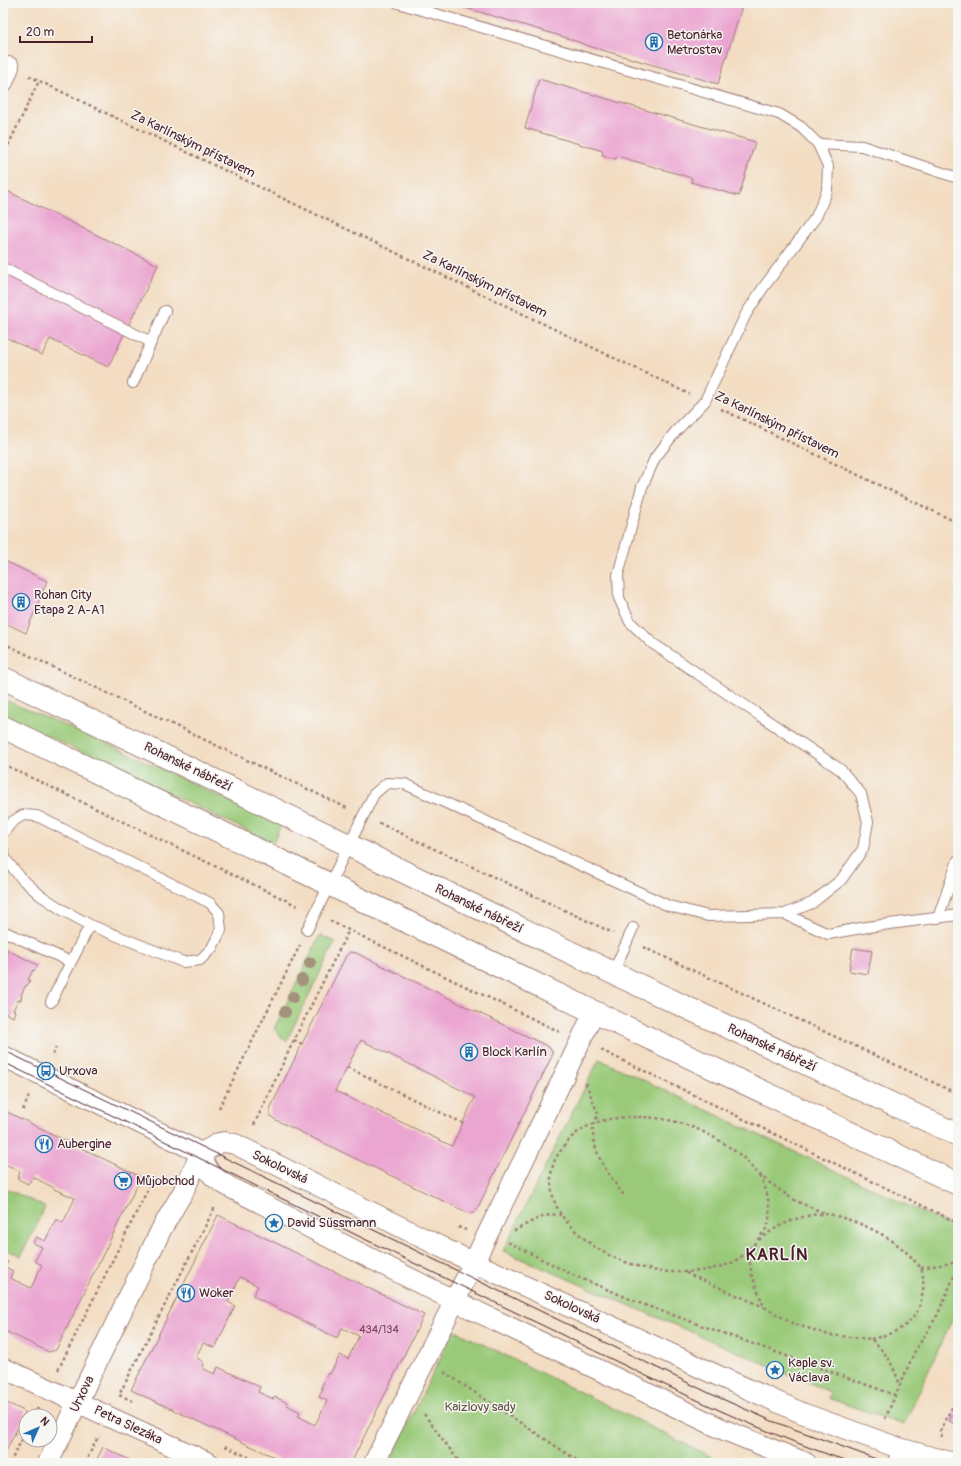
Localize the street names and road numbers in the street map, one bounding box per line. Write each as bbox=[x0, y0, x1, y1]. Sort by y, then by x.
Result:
street label: Za Karlínským přístavem bbox=[128, 107, 258, 181]
street label: Za Karlínským přístavem bbox=[420, 247, 550, 321]
street label: Za Karlínským přístavem bbox=[712, 388, 842, 462]
street label: Rohanské nábřeží bbox=[141, 739, 235, 795]
street label: Rohanské nábřeží bbox=[432, 881, 526, 937]
street label: Rohanské nábřeží bbox=[725, 1020, 819, 1076]
street label: Sokolovská bbox=[249, 1147, 311, 1187]
street label: Sokolovská bbox=[541, 1287, 603, 1327]
street label: Urxova bbox=[66, 1373, 98, 1415]
street label: Petra Slezáka bbox=[91, 1402, 165, 1448]

